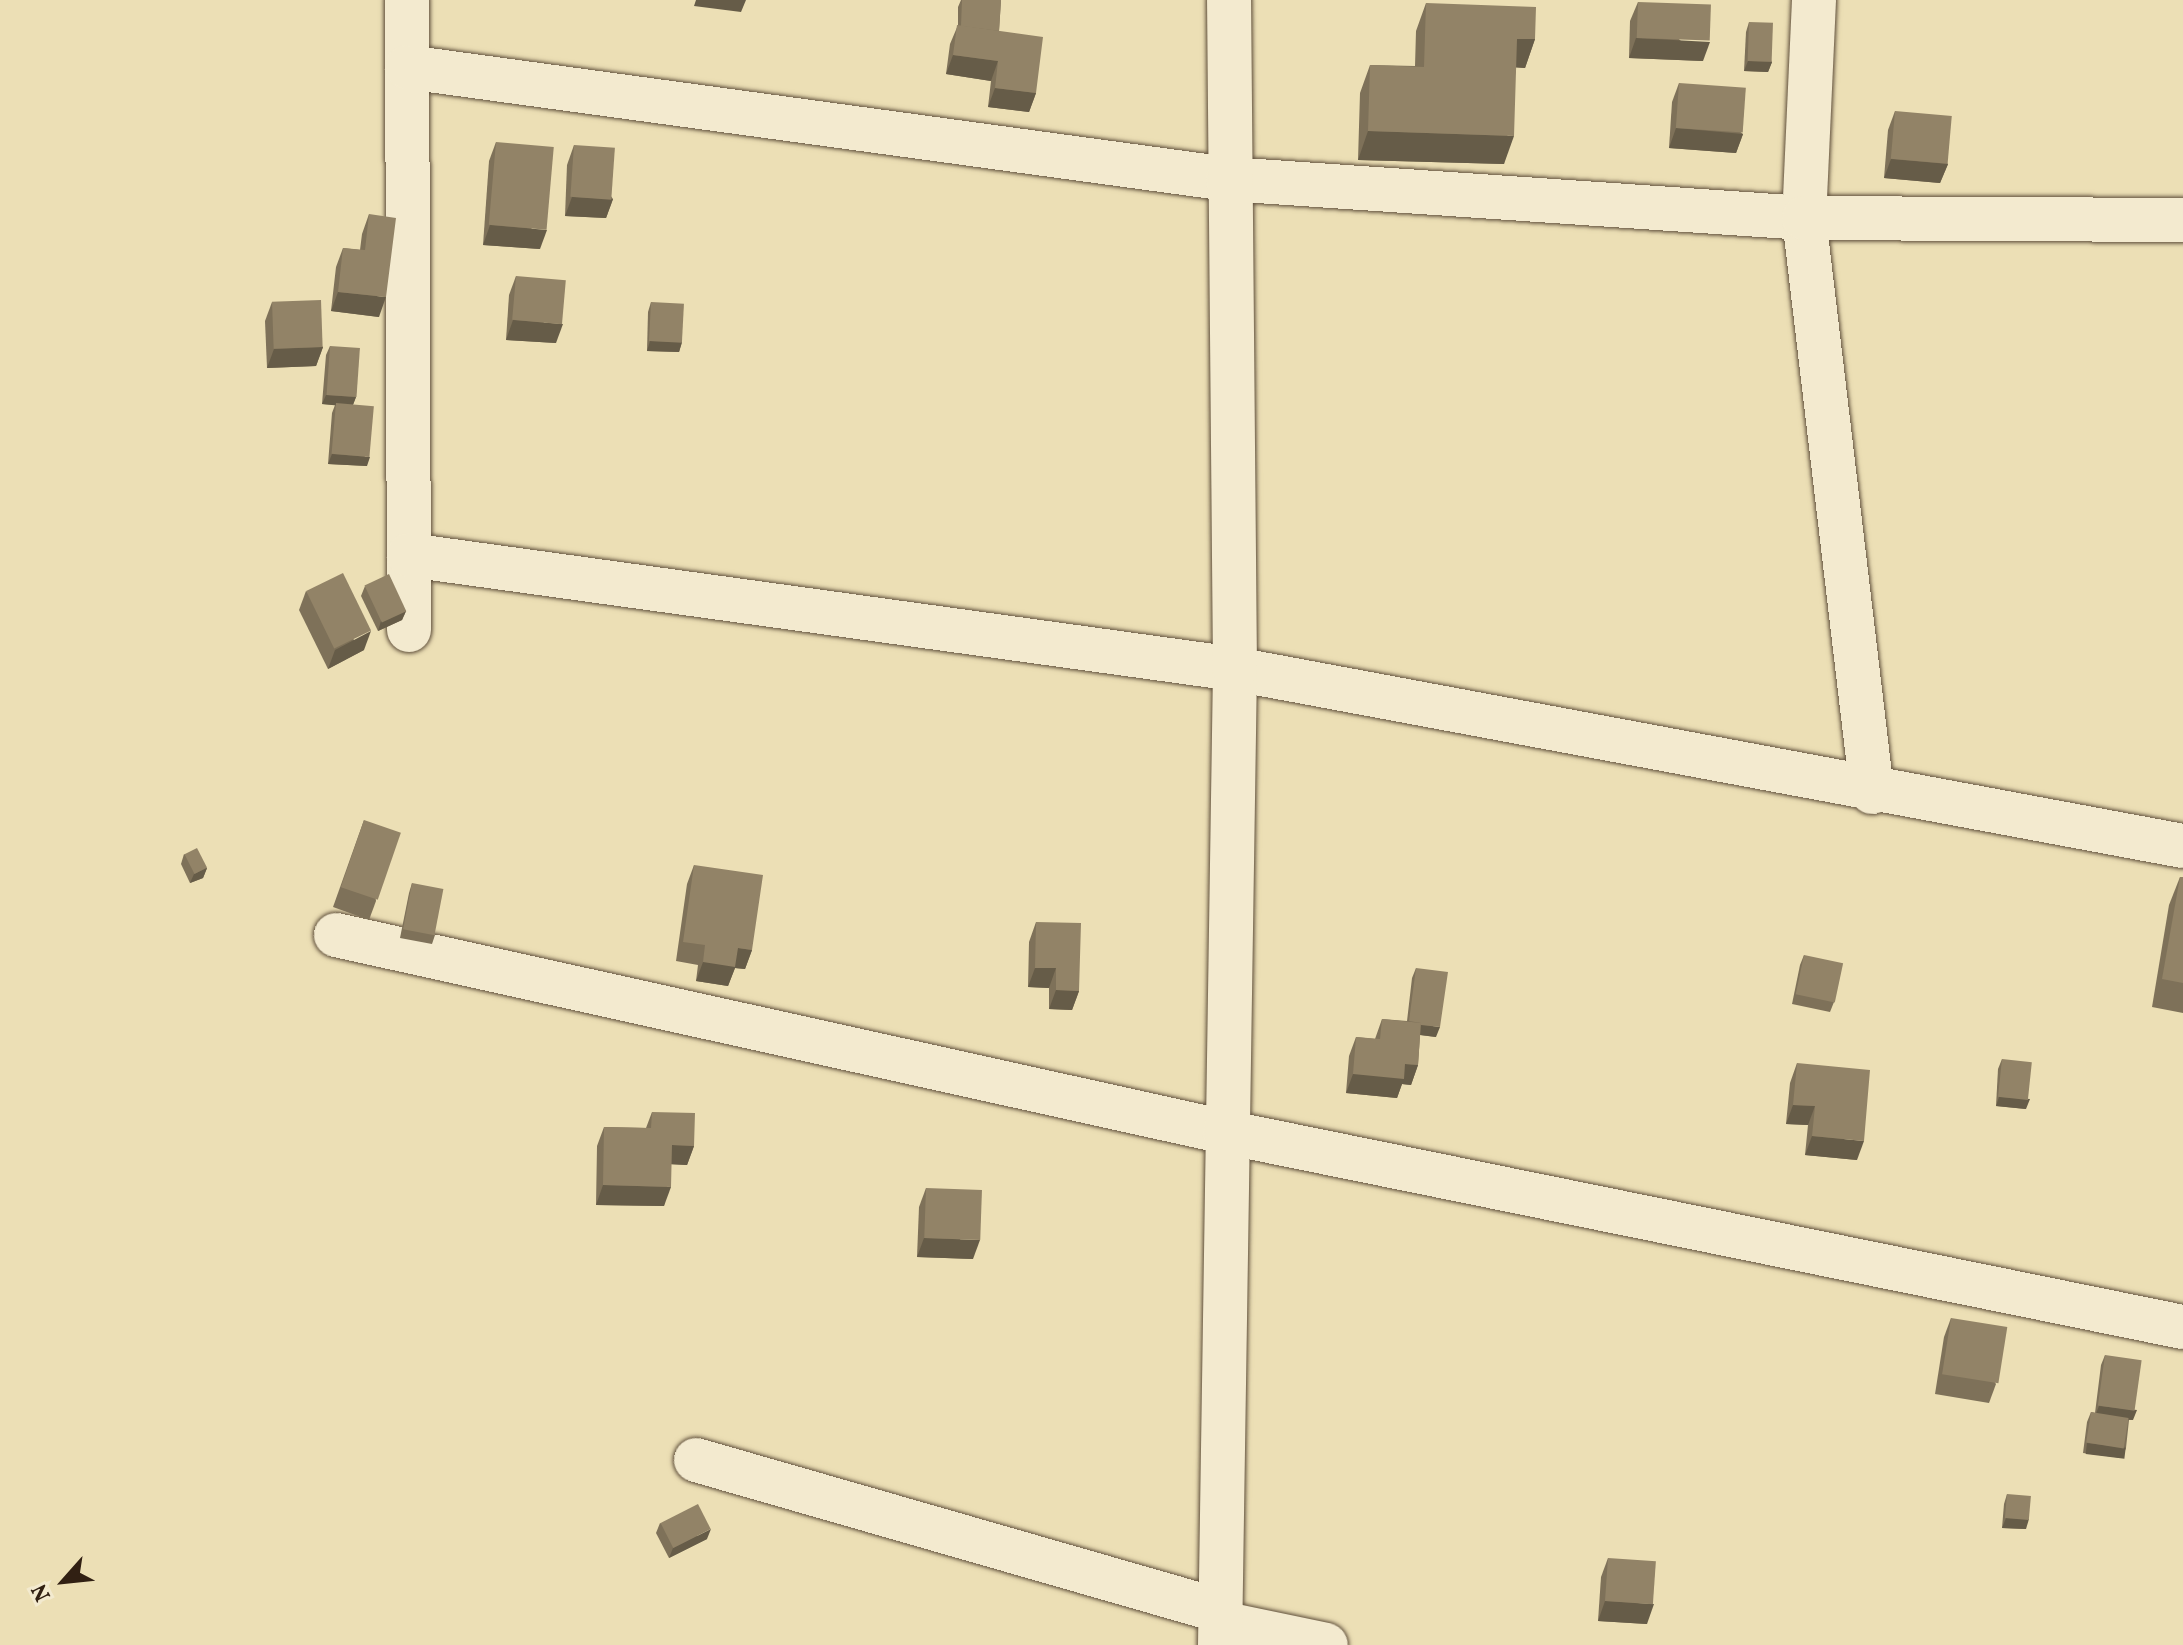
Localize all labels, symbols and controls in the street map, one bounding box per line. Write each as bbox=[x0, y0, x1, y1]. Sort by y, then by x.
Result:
north arrow bbox=[24, 1541, 104, 1621]
text: N bbox=[25, 1578, 60, 1606]

